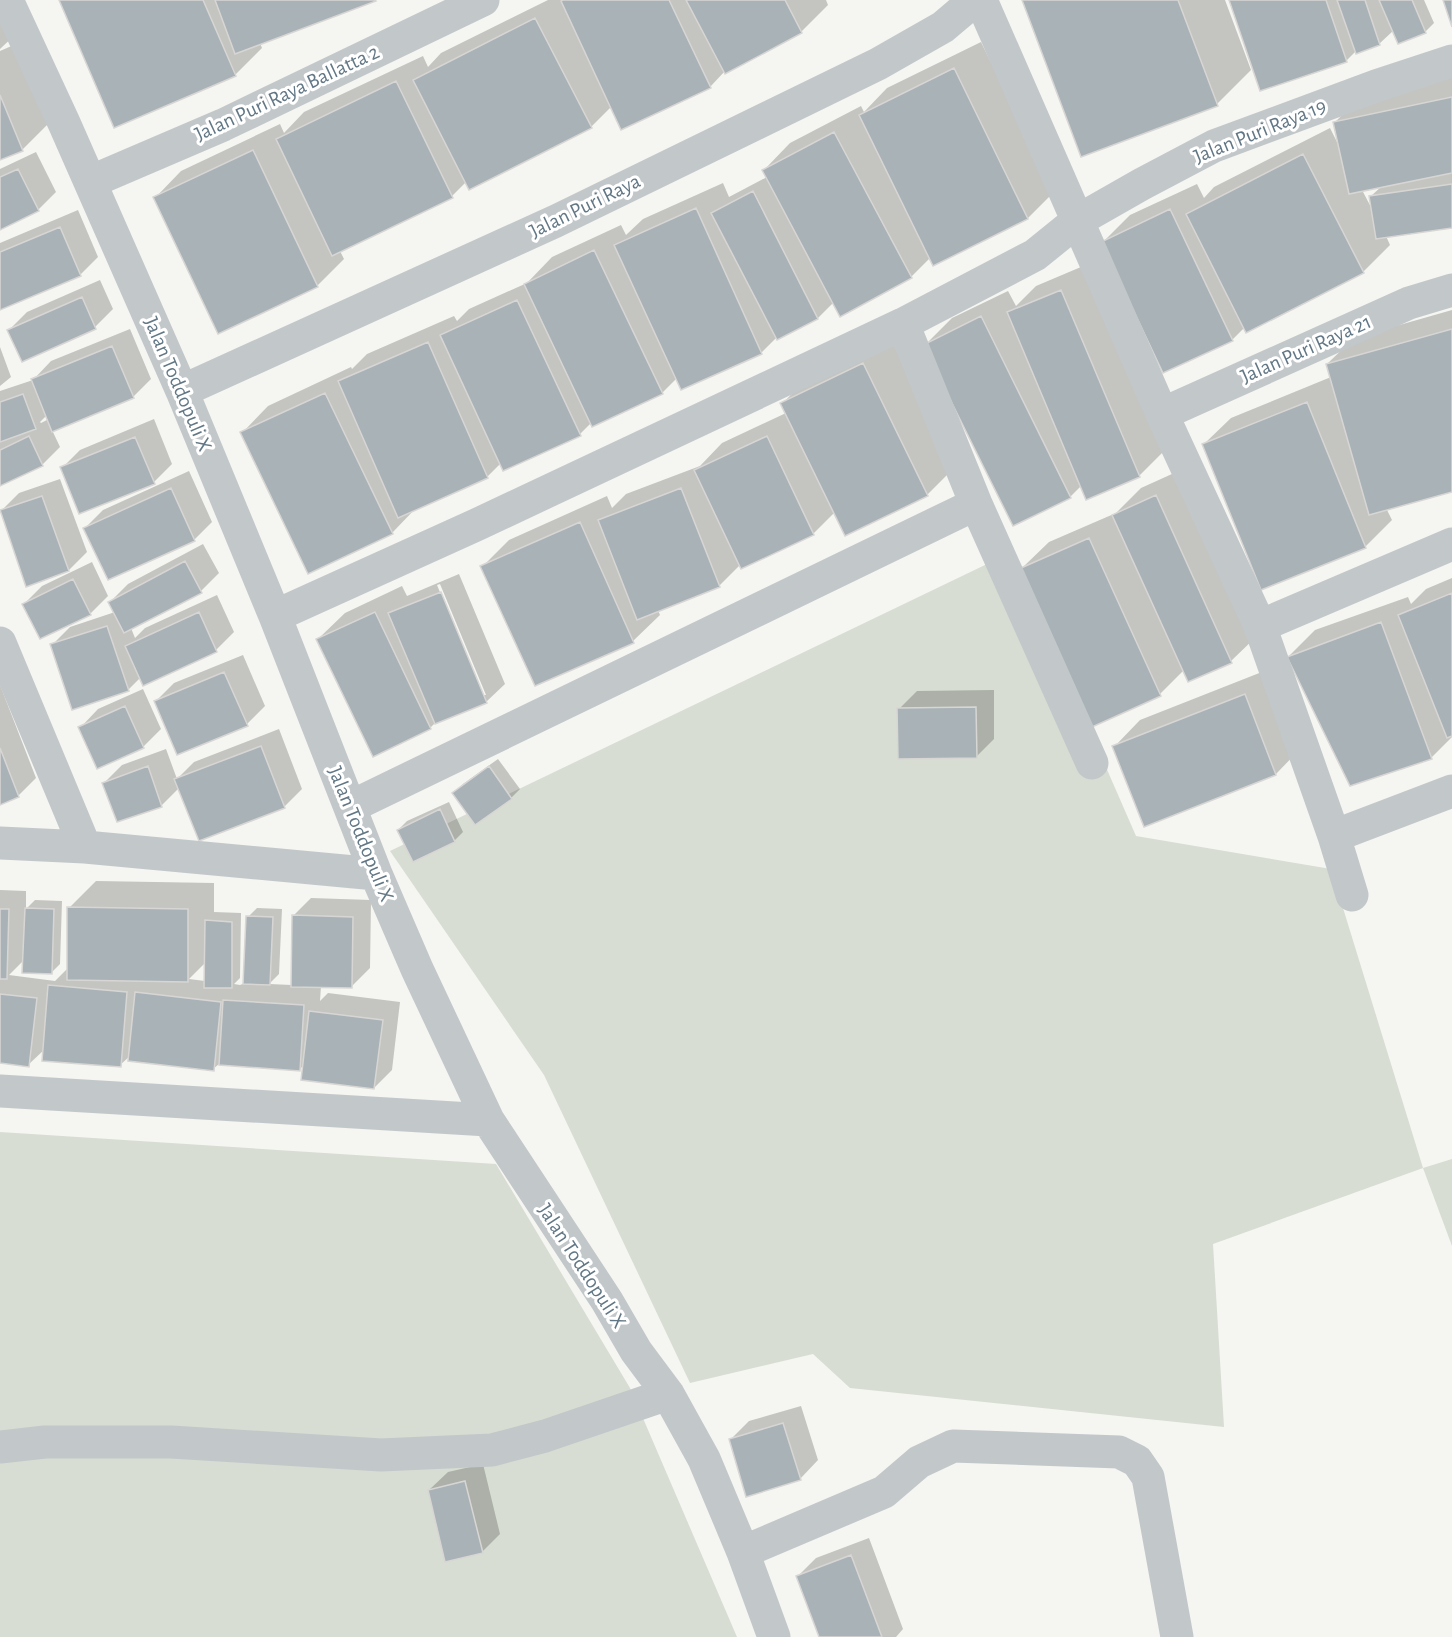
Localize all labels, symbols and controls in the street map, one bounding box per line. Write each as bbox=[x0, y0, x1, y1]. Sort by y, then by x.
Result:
street label: Jalan Puri Raya Ballatta 2 bbox=[192, 41, 382, 145]
street label: Jalan Puri Raya 19 bbox=[1191, 95, 1329, 167]
street label: Jalan Puri Raya bbox=[526, 170, 644, 242]
street label: Jalan Puri Raya 21 bbox=[1238, 311, 1374, 387]
street label: Jalan Toddopuli X bbox=[140, 314, 216, 454]
street label: Jalan Toddopuli X bbox=[324, 763, 398, 905]
street label: Jalan Toddopuli X bbox=[534, 1200, 630, 1332]

